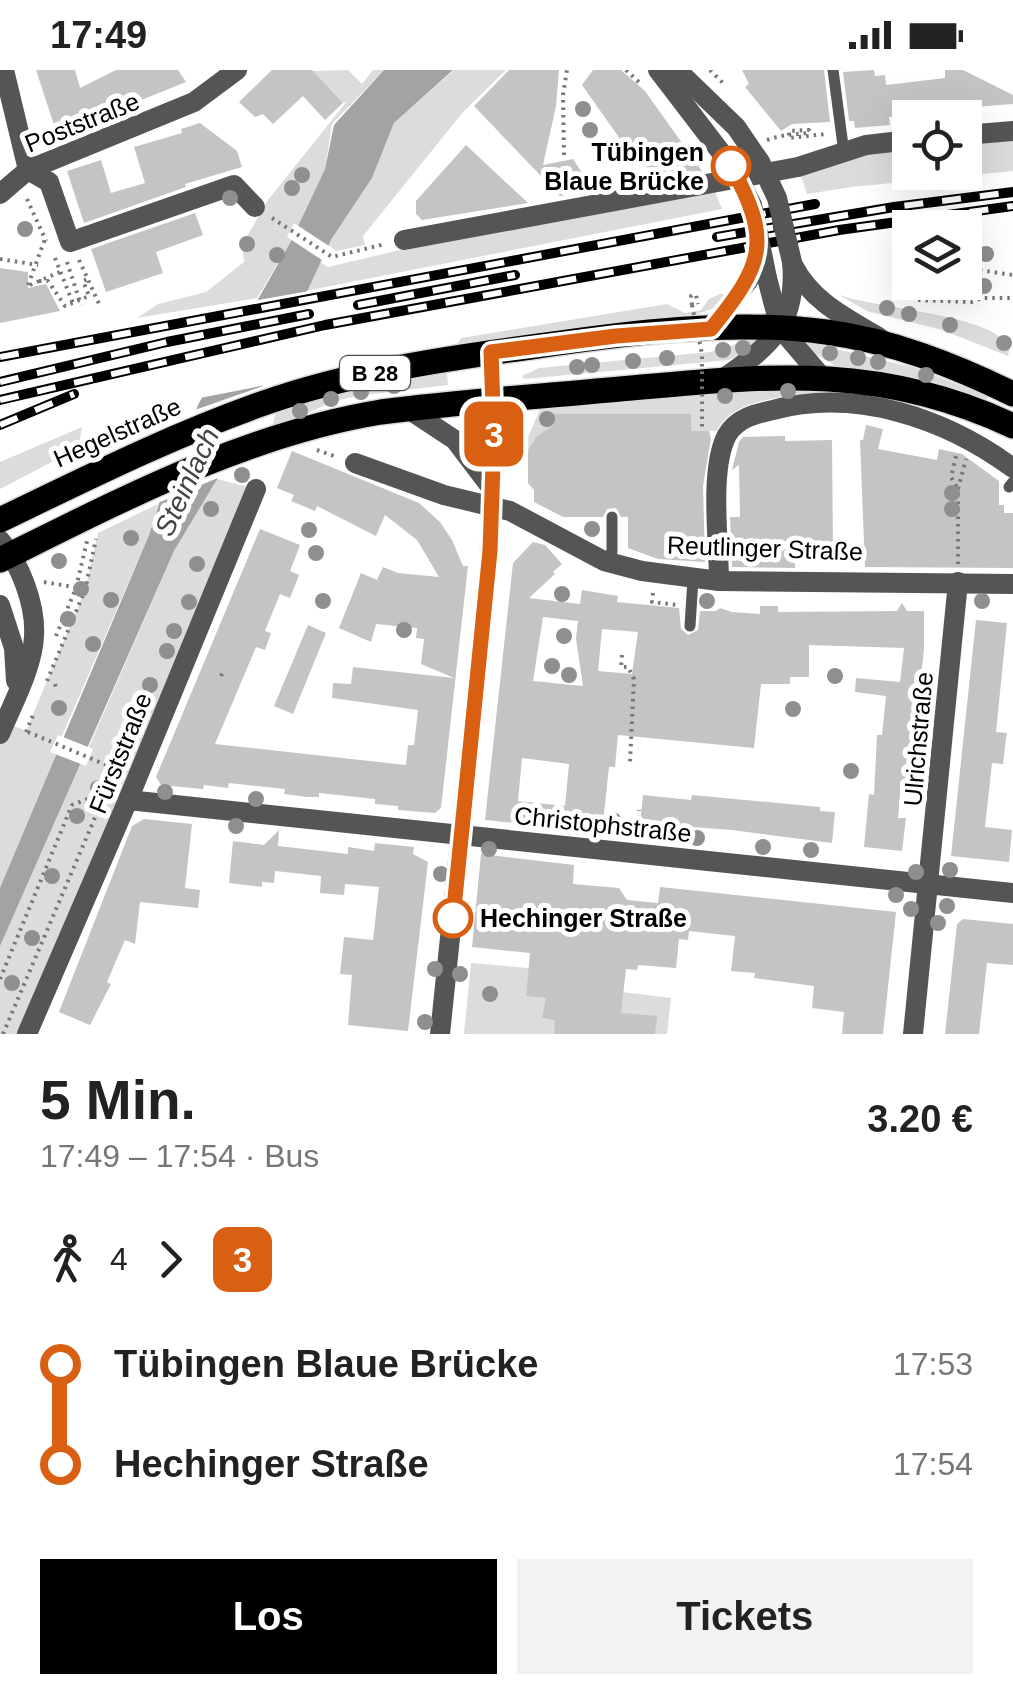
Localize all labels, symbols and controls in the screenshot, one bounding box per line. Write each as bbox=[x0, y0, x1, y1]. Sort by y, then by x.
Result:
text: 17:49 bbox=[50, 14, 147, 56]
street label: Poststraße bbox=[21, 86, 143, 158]
map controls bbox=[892, 100, 982, 300]
button: locate bbox=[892, 100, 982, 190]
place label: Tübingen Blaue Brücke bbox=[544, 138, 704, 195]
marker: Tübingen Blaue Brücke bbox=[712, 147, 750, 185]
button: layers bbox=[892, 210, 982, 300]
road number: B 28 bbox=[340, 356, 410, 390]
street label: Hegelstraße bbox=[49, 392, 185, 472]
line badge: 3 bbox=[462, 402, 526, 466]
text: 3 bbox=[484, 415, 504, 454]
water label: Steinlach bbox=[149, 423, 225, 541]
street label: Reutlinger Straße bbox=[667, 531, 863, 565]
street label: Ulrichstraße bbox=[898, 671, 938, 807]
street label: Fürststraße bbox=[83, 689, 157, 817]
street label: Christophstraße bbox=[513, 801, 693, 847]
marker: Hechinger Straße bbox=[434, 899, 472, 937]
place label: Hechinger Straße bbox=[480, 904, 687, 932]
text: 5 Min. bbox=[40, 1069, 196, 1131]
text: 3.20 € bbox=[867, 1098, 973, 1140]
text: 17:49 – 17:54 · Bus bbox=[40, 1138, 319, 1174]
icon: walk bbox=[40, 1232, 95, 1287]
icon: forward bbox=[143, 1232, 198, 1287]
text: 3 bbox=[233, 1240, 252, 1279]
text: 4 bbox=[110, 1241, 128, 1277]
text: Tübingen Blaue Brücke bbox=[114, 1343, 538, 1385]
text: 17:53 bbox=[893, 1346, 973, 1382]
text: Hechinger Straße bbox=[114, 1443, 429, 1485]
text: 17:54 bbox=[893, 1446, 973, 1482]
button: Los bbox=[40, 1559, 497, 1674]
button: Tickets bbox=[517, 1559, 973, 1674]

